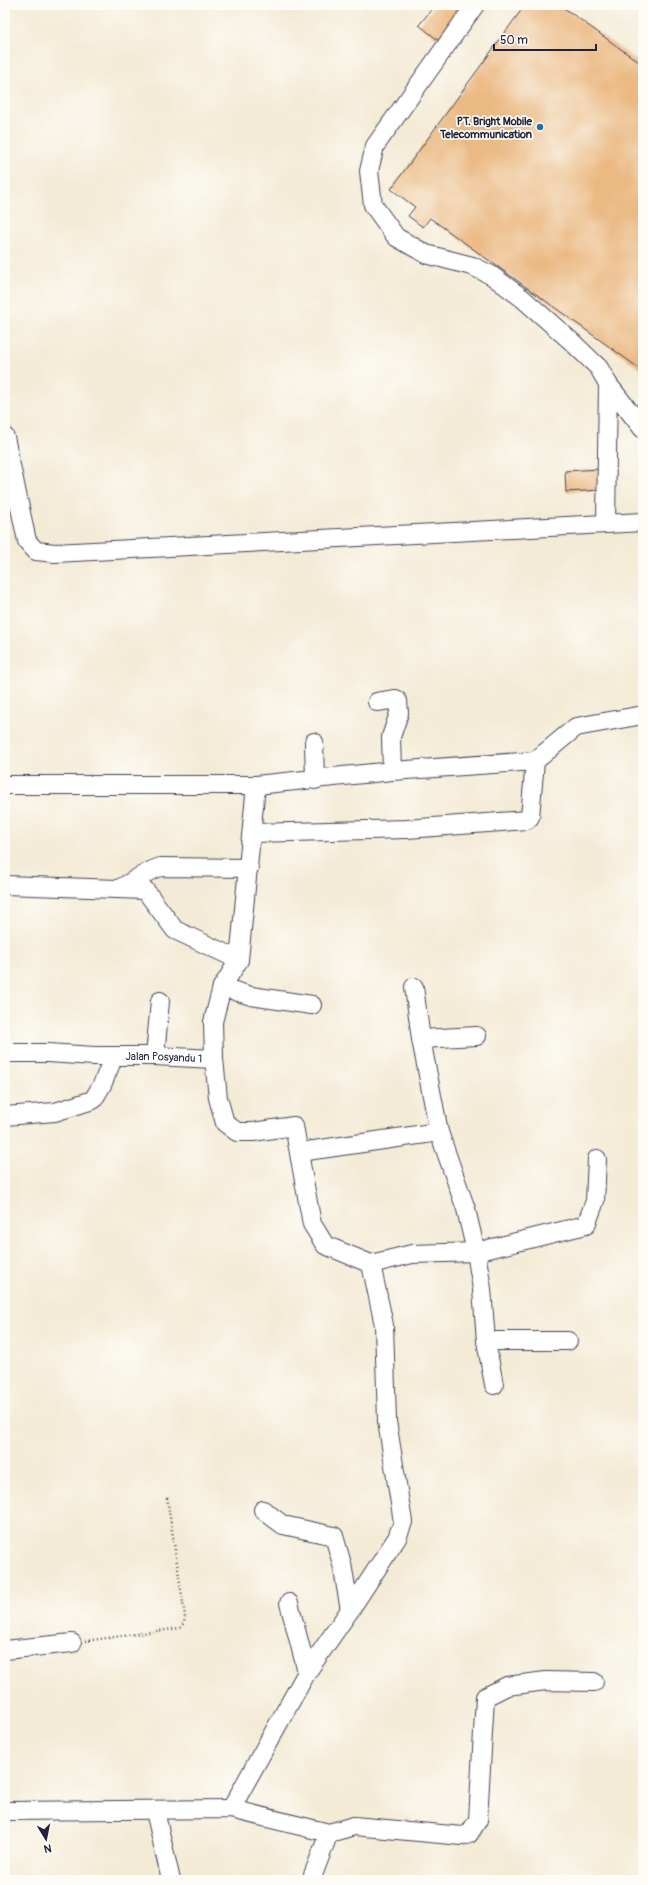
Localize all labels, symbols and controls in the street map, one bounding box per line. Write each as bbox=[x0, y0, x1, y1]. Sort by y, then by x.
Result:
scale bar bbox=[494, 26, 596, 52]
text: 50 m bbox=[500, 33, 528, 48]
place label: PT. Bright Mobile Telecommunication bbox=[439, 115, 533, 141]
marker: PT. Bright Mobile Telecommunication bbox=[535, 122, 545, 132]
street label: Jalan Posyandu 1 bbox=[126, 1049, 203, 1065]
north arrow bbox=[26, 1819, 66, 1859]
text: N bbox=[42, 1841, 52, 1856]

